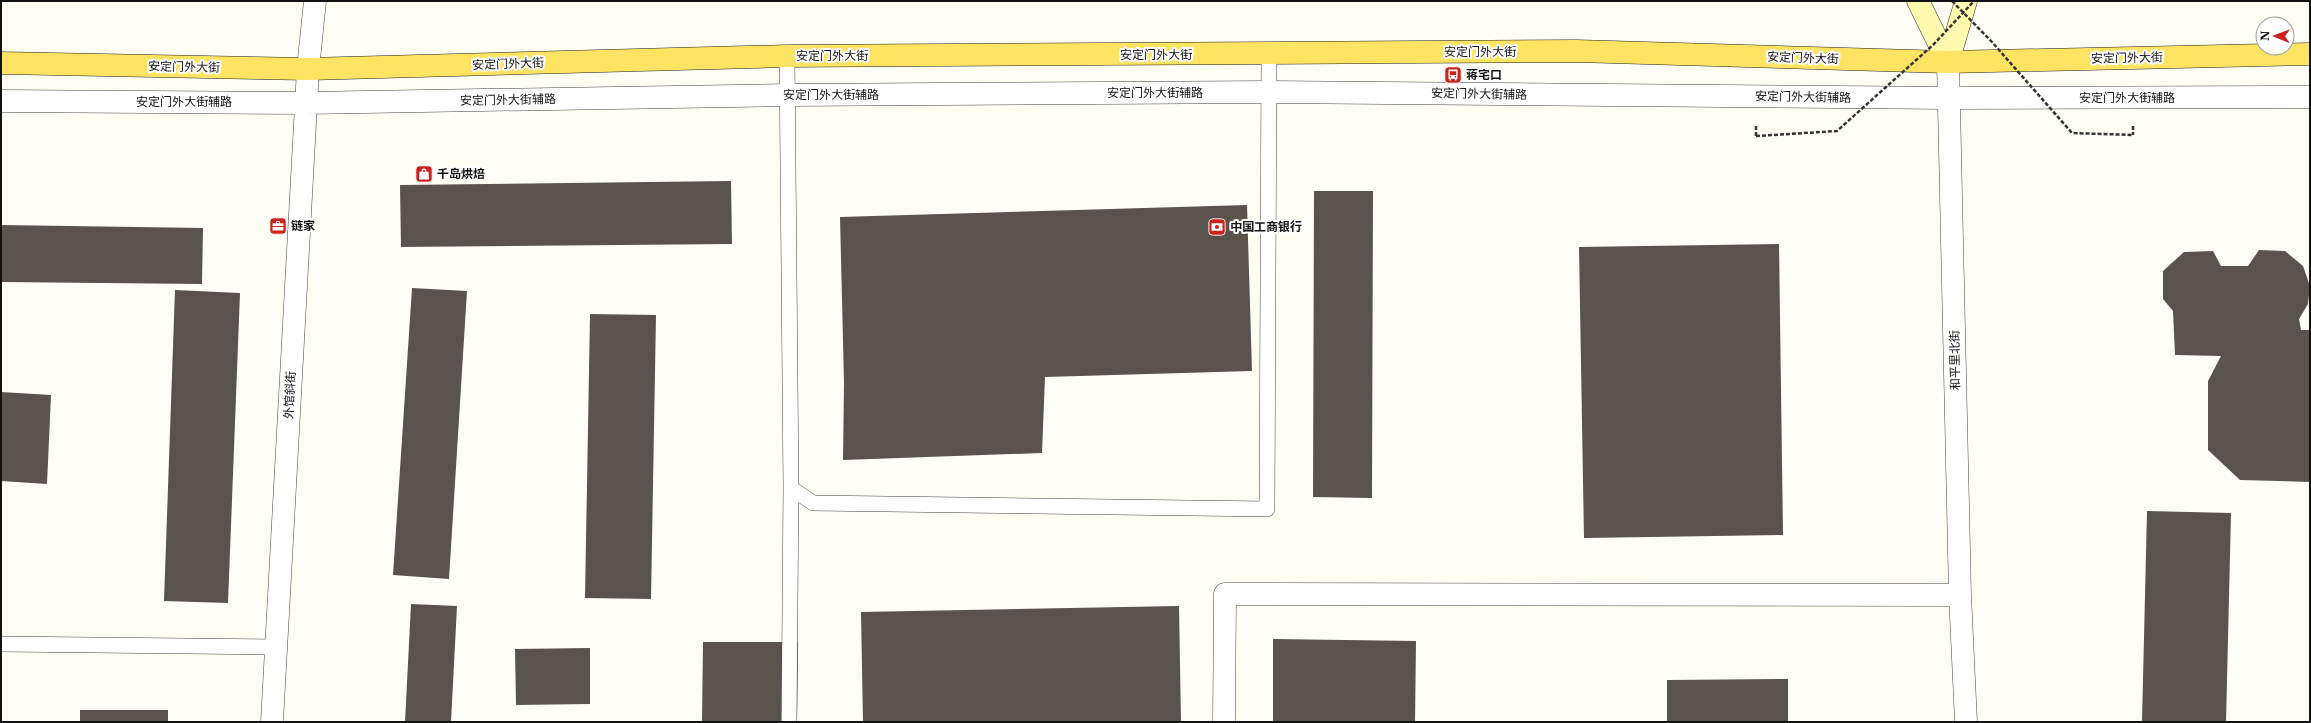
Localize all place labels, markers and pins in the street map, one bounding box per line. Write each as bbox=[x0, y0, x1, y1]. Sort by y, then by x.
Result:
bus stop icon: 蒋宅口 bbox=[1443, 65, 1463, 85]
place label: 蒋宅口 bbox=[1466, 67, 1502, 82]
shop icon: 千岛烘焙 bbox=[414, 164, 434, 184]
place label: 千岛烘焙 bbox=[437, 166, 485, 181]
office icon: 链家 bbox=[268, 216, 288, 236]
bank icon: 中国工商银行 bbox=[1207, 217, 1227, 237]
place label: 链家 bbox=[291, 218, 315, 233]
place label: 中国工商银行 bbox=[1230, 219, 1302, 234]

